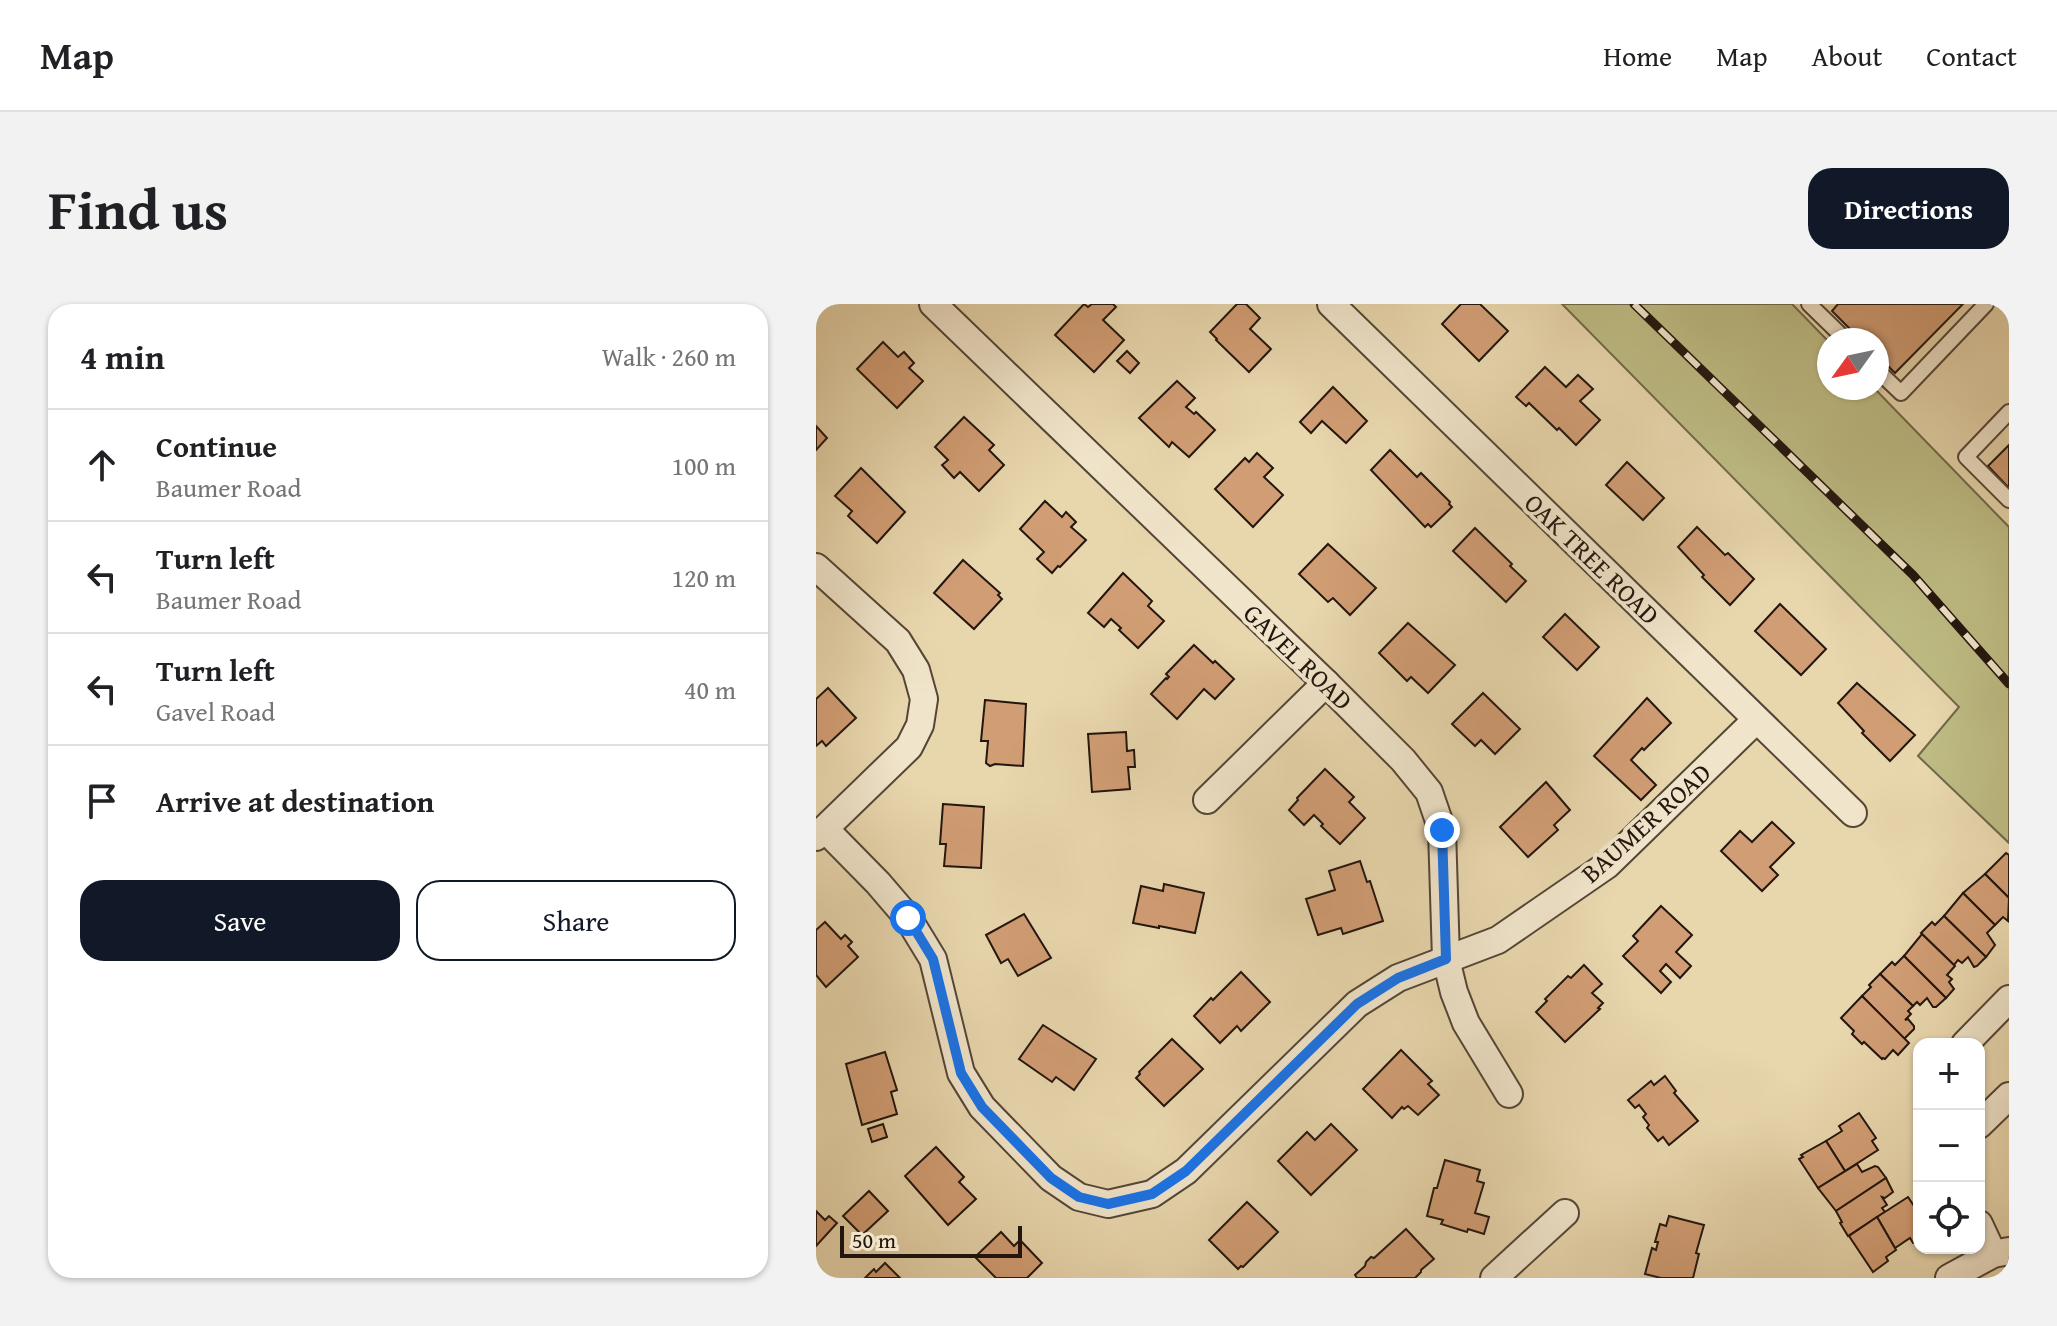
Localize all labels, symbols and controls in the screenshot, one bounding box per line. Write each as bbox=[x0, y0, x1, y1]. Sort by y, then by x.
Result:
text: Map bbox=[40, 27, 114, 83]
text: Home bbox=[1603, 35, 1672, 76]
text: Map bbox=[1716, 35, 1768, 76]
text: About bbox=[1812, 35, 1882, 76]
text: Contact bbox=[1926, 35, 2017, 76]
text: Find us bbox=[48, 167, 228, 250]
button: Directions bbox=[1808, 168, 2009, 249]
north arrow bbox=[1817, 328, 1889, 400]
text: 4 min bbox=[80, 332, 165, 381]
text: Walk · 260 m bbox=[602, 337, 736, 376]
text: Continue bbox=[156, 424, 277, 468]
icon: ahead bbox=[80, 443, 124, 487]
text: 100 m bbox=[671, 446, 736, 485]
text: Baumer Road bbox=[156, 468, 301, 507]
street label: OAK TREE ROAD bbox=[1516, 484, 1669, 633]
text: Turn left bbox=[156, 536, 275, 580]
icon: left bbox=[80, 555, 124, 599]
text: 120 m bbox=[671, 558, 736, 597]
text: Baumer Road bbox=[156, 580, 301, 619]
street label: GAVEL ROAD bbox=[1235, 594, 1362, 719]
text: Turn left bbox=[156, 648, 275, 692]
icon: left bbox=[80, 667, 124, 711]
text: 40 m bbox=[684, 670, 736, 709]
text: Gavel Road bbox=[156, 692, 275, 731]
street label: BAUMER ROAD bbox=[1572, 753, 1719, 892]
icon: arrive bbox=[80, 779, 124, 823]
text: Arrive at destination bbox=[156, 779, 434, 823]
route end bbox=[1424, 812, 1460, 848]
button: Save bbox=[80, 880, 400, 961]
button: Share bbox=[416, 880, 736, 961]
route start bbox=[890, 900, 926, 936]
map controls bbox=[1913, 1038, 1985, 1254]
button: + bbox=[1913, 1038, 1985, 1110]
button: − bbox=[1913, 1110, 1985, 1182]
button: locate bbox=[1913, 1182, 1985, 1254]
scale bar bbox=[840, 1222, 1022, 1258]
text: 50 m bbox=[852, 1224, 896, 1256]

